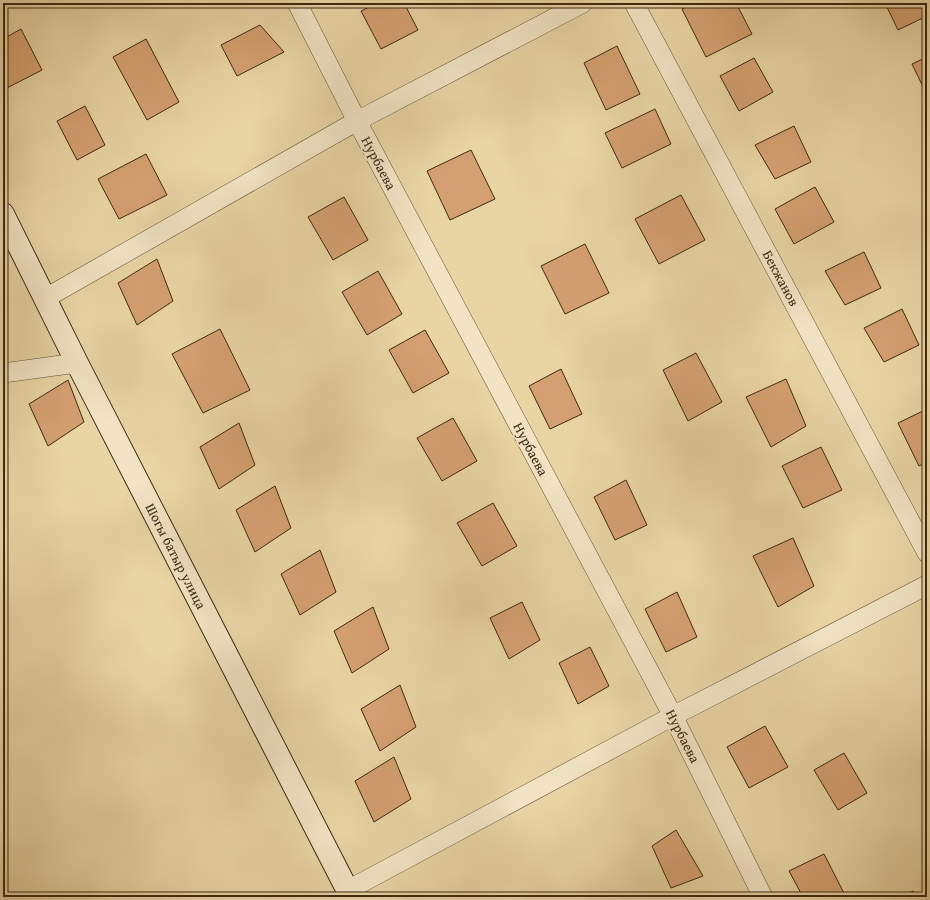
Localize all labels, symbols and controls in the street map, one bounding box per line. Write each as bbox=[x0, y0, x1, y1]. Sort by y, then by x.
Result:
street label: Нурбаева bbox=[357, 133, 402, 194]
street label: Бекжанов bbox=[758, 246, 804, 310]
street label: Нурбаева bbox=[509, 419, 554, 480]
street label: Шогы батыр улица bbox=[141, 500, 212, 613]
street label: Нурбаева bbox=[661, 706, 705, 767]

